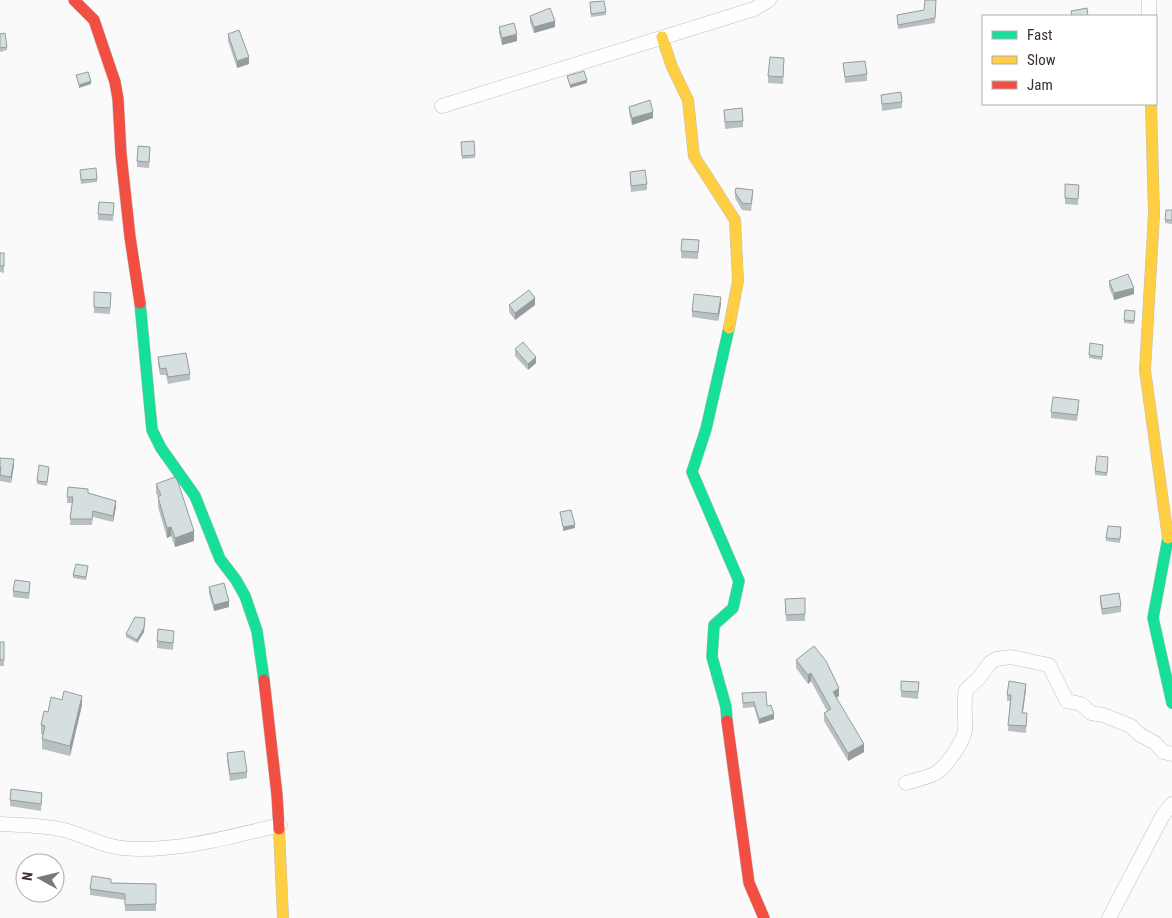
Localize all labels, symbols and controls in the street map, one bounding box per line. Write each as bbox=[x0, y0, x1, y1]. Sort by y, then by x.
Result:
legend bbox=[982, 15, 1157, 105]
text: Fast bbox=[1027, 26, 1052, 44]
text: Slow bbox=[1027, 51, 1056, 69]
text: Jam bbox=[1027, 76, 1053, 94]
north arrow bbox=[15, 853, 65, 903]
text: N bbox=[19, 871, 36, 882]

